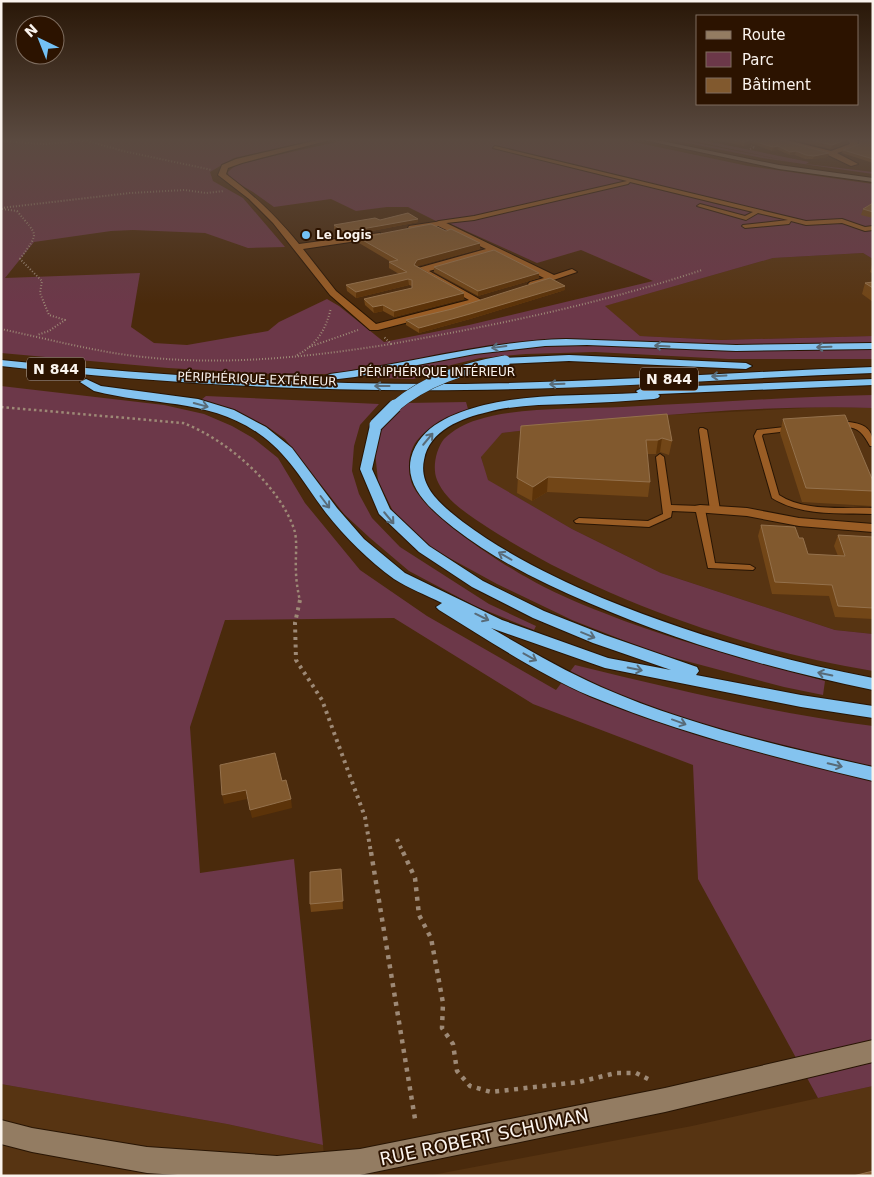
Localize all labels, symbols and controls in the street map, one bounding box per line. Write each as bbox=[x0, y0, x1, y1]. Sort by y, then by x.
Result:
north arrow bbox=[15, 15, 65, 65]
legend bbox=[696, 15, 859, 105]
text: N bbox=[21, 21, 41, 40]
text: Route bbox=[742, 26, 786, 44]
text: Parc bbox=[742, 51, 774, 69]
text: Bâtiment bbox=[742, 76, 811, 94]
place label: Le Logis bbox=[316, 228, 372, 242]
marker: Le Logis bbox=[300, 229, 312, 241]
one-way arrow bbox=[654, 341, 670, 350]
one-way arrow bbox=[492, 342, 508, 352]
one-way arrow bbox=[816, 342, 832, 352]
road number: N 844 bbox=[27, 358, 85, 380]
street label: PÉRIPHÉRIQUE INTÉRIEUR bbox=[359, 364, 515, 379]
street label: PÉRIPHÉRIQUE EXTÉRIEUR bbox=[177, 368, 337, 389]
road number: N 844 bbox=[640, 368, 698, 390]
one-way arrow bbox=[711, 372, 727, 381]
one-way arrow bbox=[549, 379, 566, 389]
one-way arrow bbox=[375, 381, 391, 391]
one-way arrow bbox=[193, 400, 209, 410]
one-way arrow bbox=[422, 432, 433, 445]
one-way arrow bbox=[320, 495, 330, 509]
one-way arrow bbox=[384, 511, 395, 524]
one-way arrow bbox=[499, 551, 513, 561]
one-way arrow bbox=[474, 613, 489, 622]
one-way arrow bbox=[580, 631, 595, 640]
one-way arrow bbox=[522, 653, 537, 663]
one-way arrow bbox=[627, 664, 643, 674]
one-way arrow bbox=[817, 669, 833, 678]
one-way arrow bbox=[671, 718, 686, 727]
one-way arrow bbox=[827, 761, 843, 770]
street label: RUE ROBERT SCHUMAN bbox=[378, 1105, 590, 1169]

